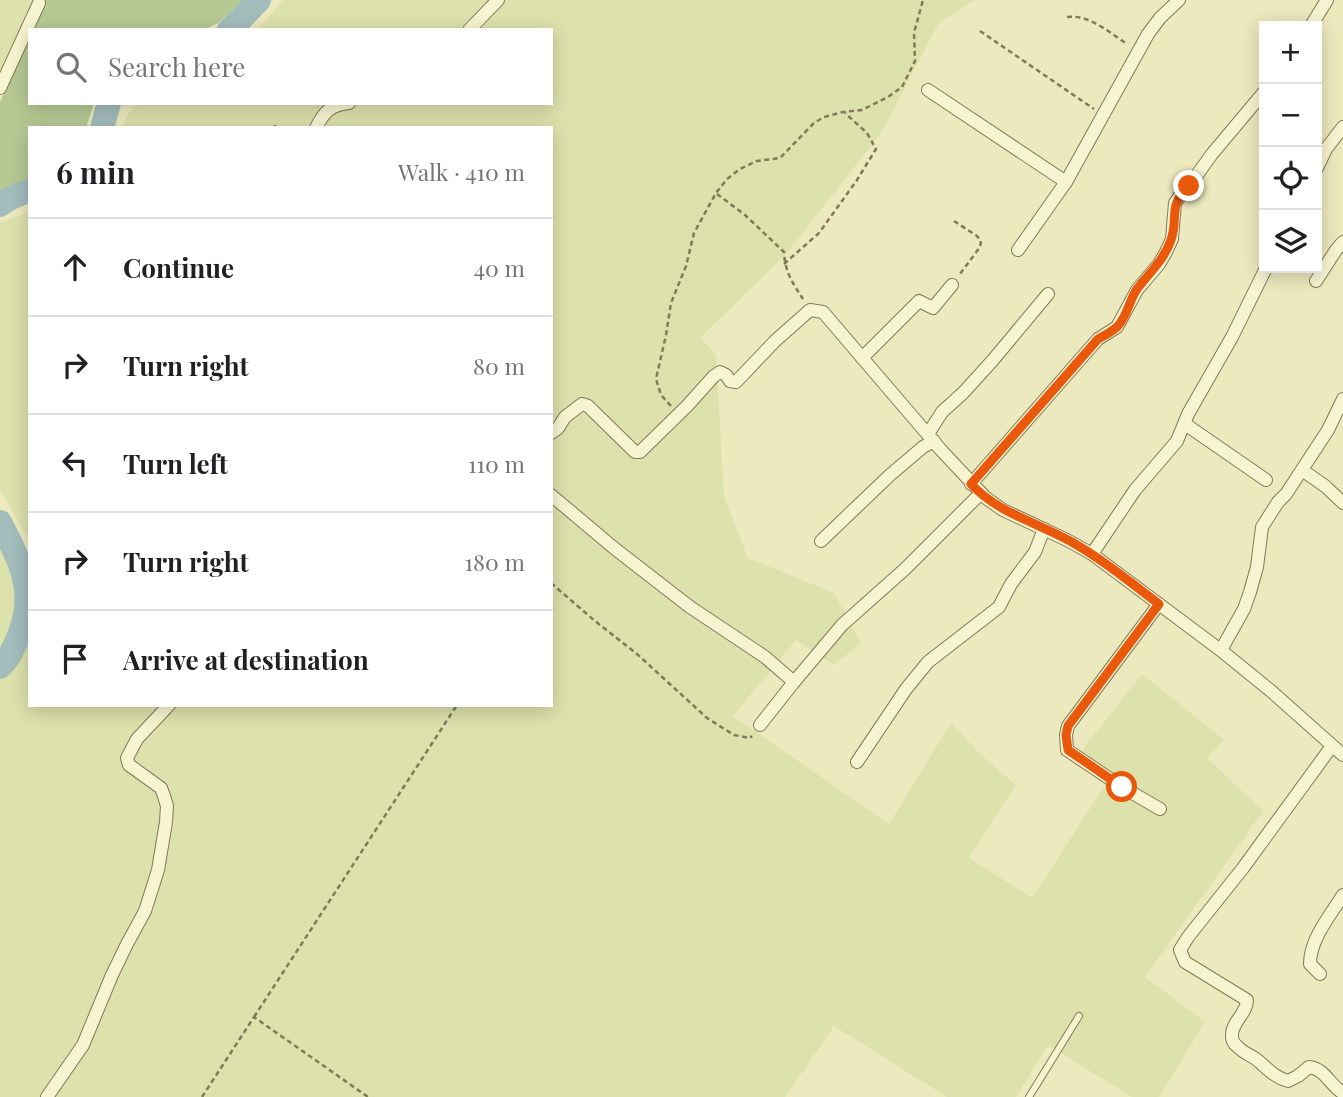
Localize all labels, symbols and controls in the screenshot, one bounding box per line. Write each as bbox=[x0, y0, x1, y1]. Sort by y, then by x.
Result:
map controls bbox=[1259, 21, 1322, 273]
button: + bbox=[1259, 21, 1322, 84]
search box bbox=[28, 28, 553, 105]
icon: search bbox=[52, 48, 90, 86]
text: Search here bbox=[108, 49, 245, 84]
button: − bbox=[1259, 84, 1322, 147]
button: locate bbox=[1259, 147, 1322, 210]
text: 6 min bbox=[56, 152, 135, 192]
text: Walk · 410 m bbox=[398, 156, 525, 187]
route end bbox=[1173, 170, 1204, 201]
button: layers bbox=[1259, 210, 1322, 273]
icon: ahead bbox=[56, 248, 94, 286]
text: Continue bbox=[123, 250, 234, 285]
text: 40 m bbox=[474, 252, 525, 283]
icon: right bbox=[56, 346, 94, 384]
text: Turn right bbox=[123, 348, 249, 383]
text: 80 m bbox=[473, 350, 525, 381]
icon: left bbox=[56, 444, 94, 482]
text: Turn left bbox=[123, 446, 228, 481]
text: 110 m bbox=[468, 448, 525, 479]
icon: right bbox=[56, 542, 94, 580]
text: Turn right bbox=[123, 544, 249, 579]
text: 180 m bbox=[465, 546, 525, 577]
icon: arrive bbox=[56, 640, 94, 678]
text: Arrive at destination bbox=[123, 642, 369, 677]
route start bbox=[1106, 771, 1137, 802]

